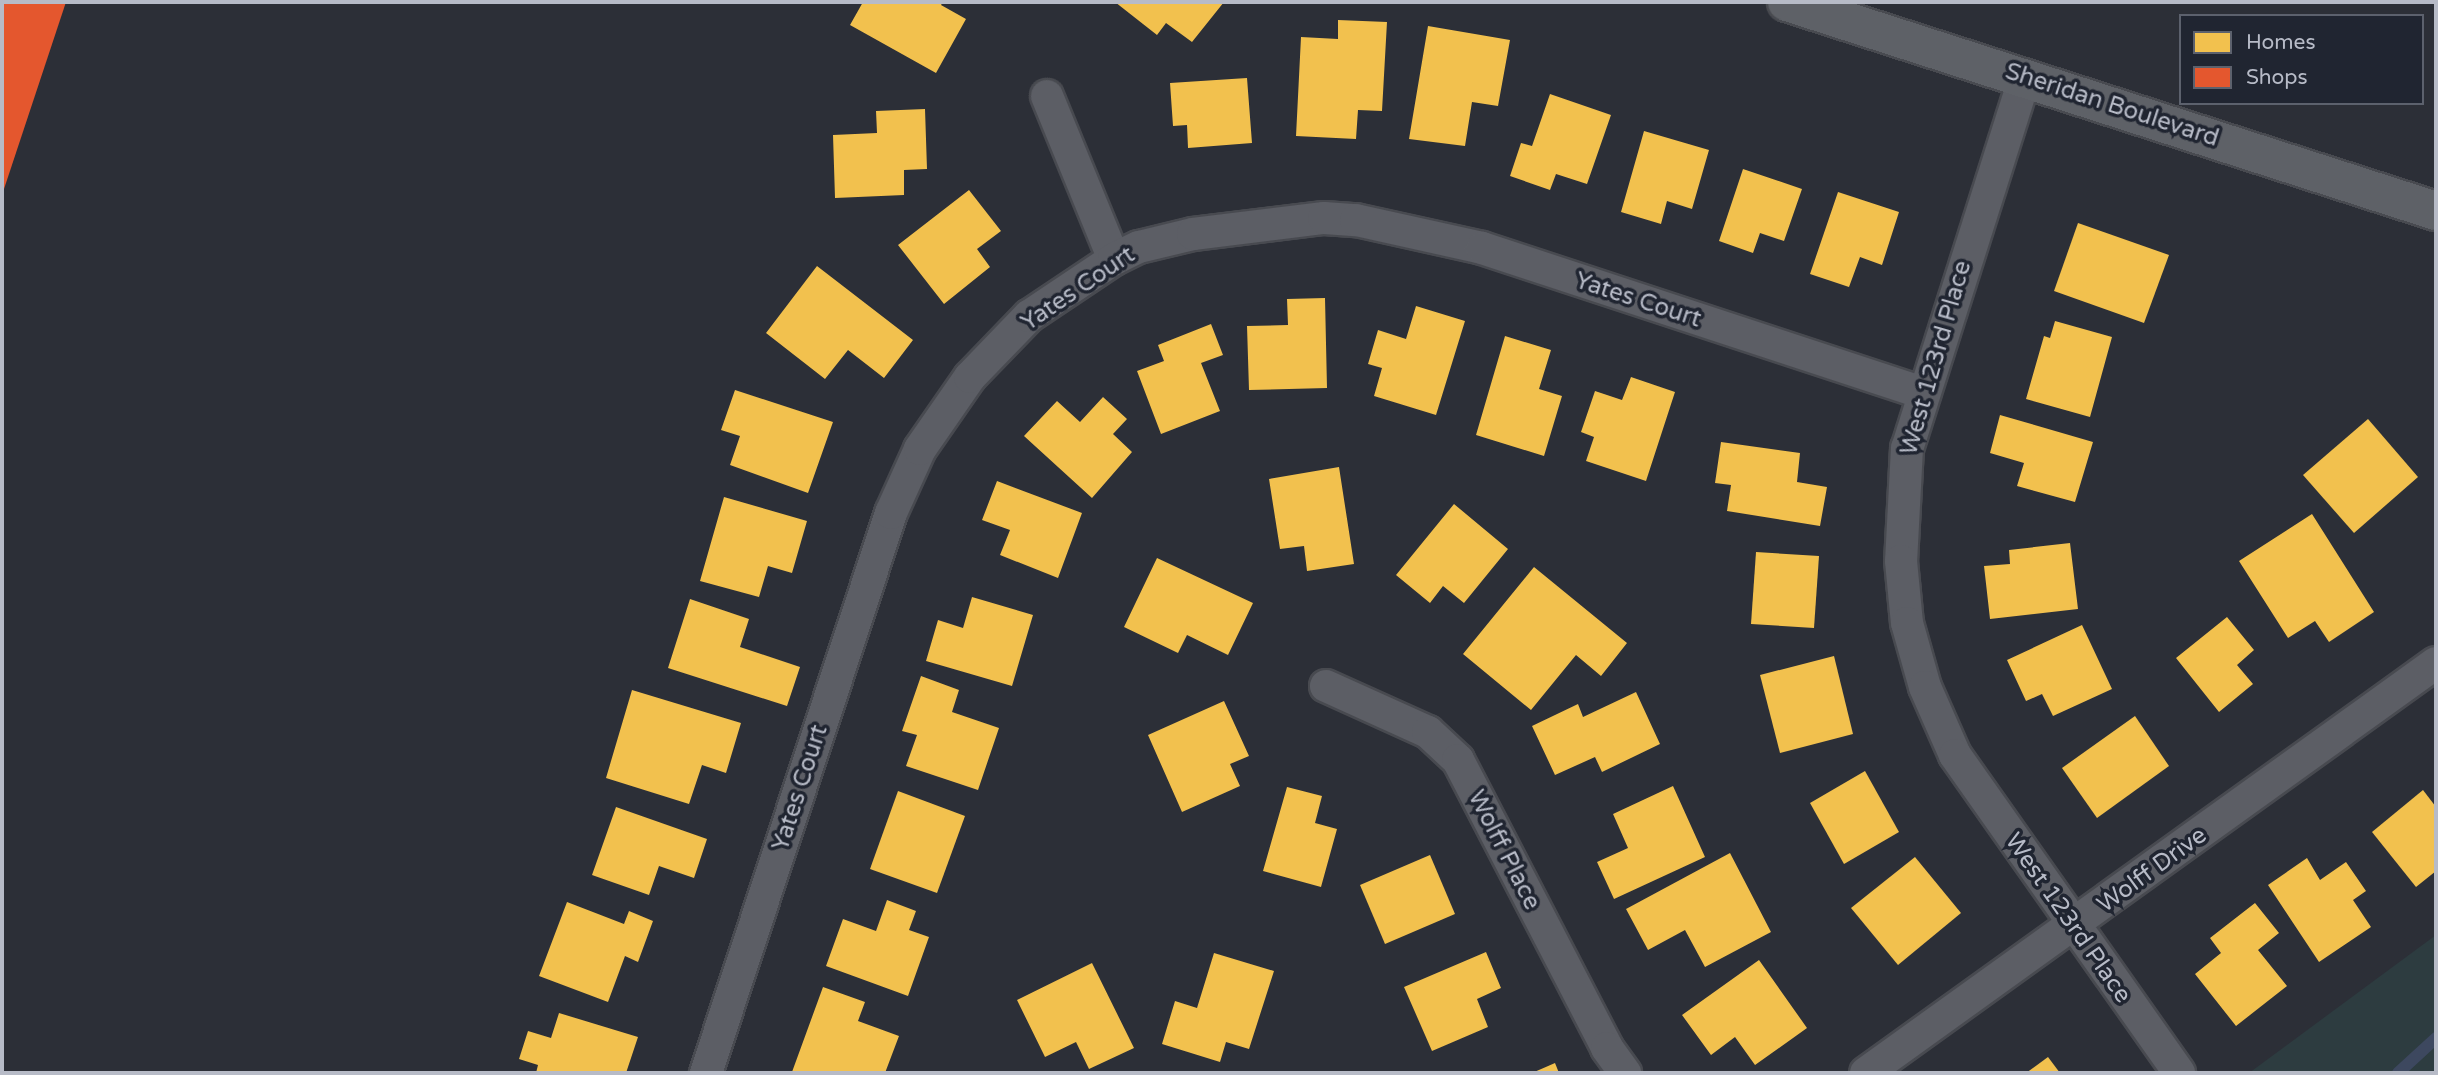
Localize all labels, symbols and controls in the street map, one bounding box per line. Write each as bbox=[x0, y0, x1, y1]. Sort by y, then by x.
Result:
legend bbox=[2179, 14, 2424, 105]
text: Homes bbox=[2246, 30, 2316, 55]
street label: Sheridan Boulevard bbox=[2002, 57, 2222, 153]
text: Shops bbox=[2246, 65, 2308, 90]
street label: Yates Court bbox=[1016, 240, 1140, 338]
street label: West 123rd Place bbox=[1894, 258, 1978, 458]
street label: Yates Court bbox=[1571, 266, 1705, 334]
street label: Yates Court bbox=[766, 721, 834, 855]
street label: Wolff Place bbox=[1462, 785, 1546, 915]
street label: Wolff Drive bbox=[2092, 821, 2212, 919]
street label: West 123rd Place bbox=[1999, 828, 2137, 1008]

